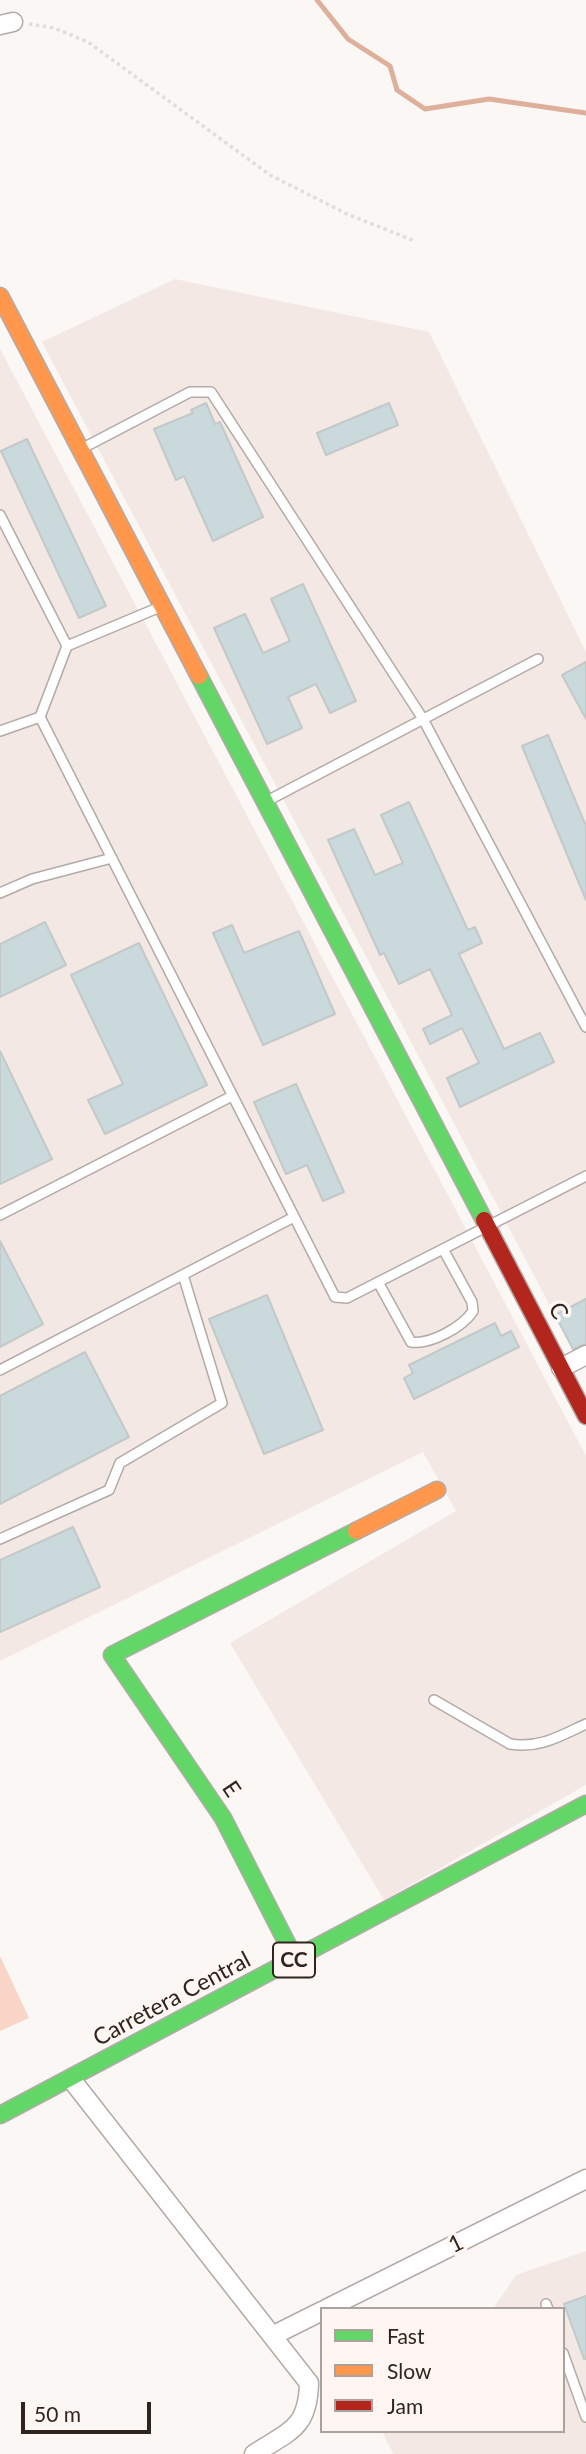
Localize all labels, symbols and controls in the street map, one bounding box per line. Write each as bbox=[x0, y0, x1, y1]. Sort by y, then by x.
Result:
street label: C bbox=[542, 1298, 574, 1324]
street label: E bbox=[216, 1776, 246, 1802]
road number: CC bbox=[273, 1942, 315, 1978]
street label: Carretera Central bbox=[89, 1946, 255, 2052]
street label: 1 bbox=[444, 2229, 468, 2259]
legend bbox=[320, 2307, 565, 2433]
text: Fast bbox=[387, 2323, 424, 2348]
text: Slow bbox=[387, 2358, 431, 2383]
scale bar bbox=[24, 2388, 154, 2432]
text: Jam bbox=[387, 2393, 423, 2418]
text: 50 m bbox=[34, 2401, 81, 2426]

